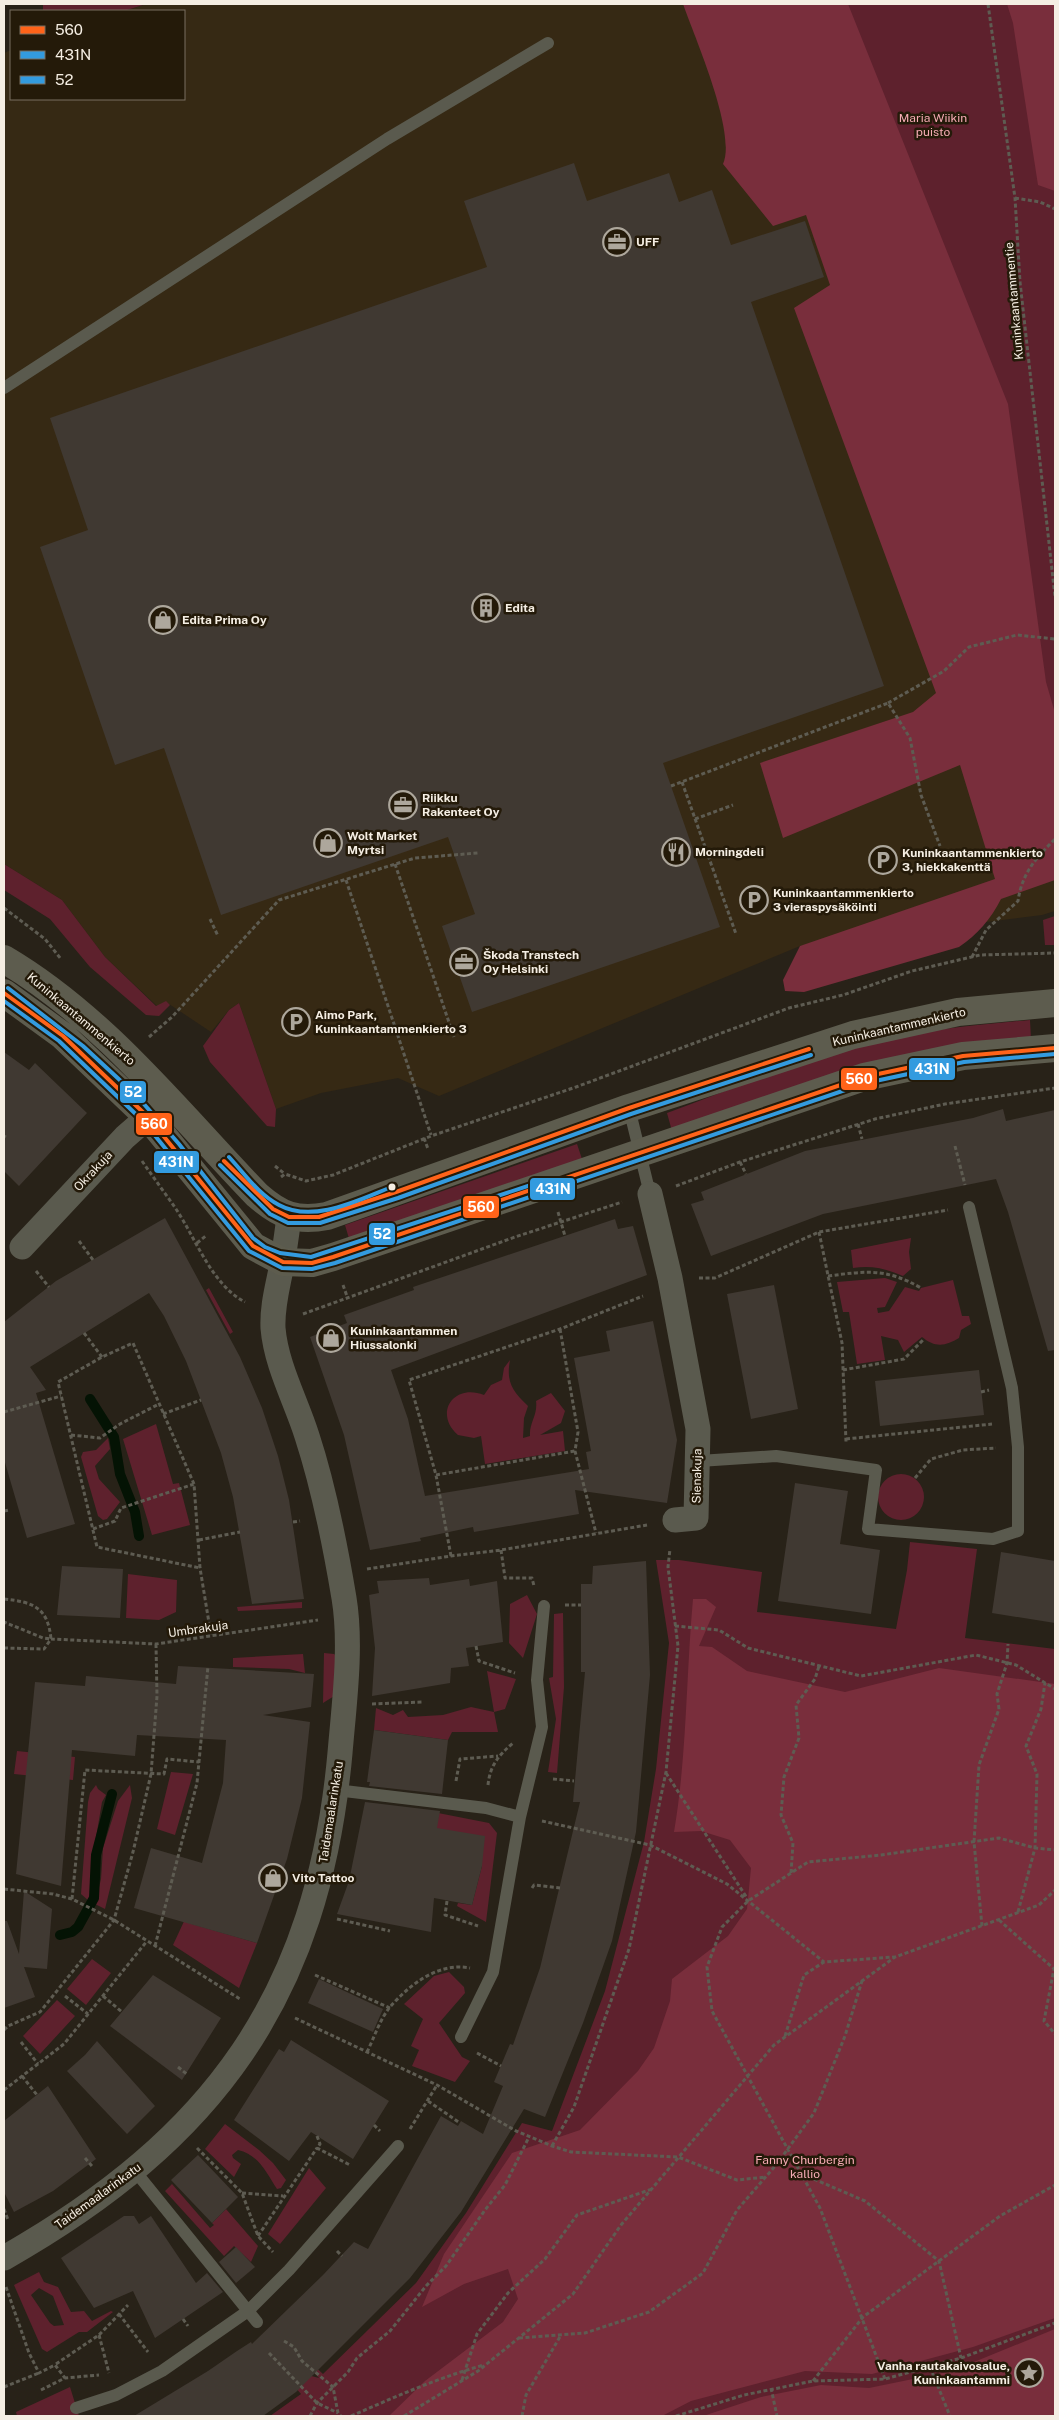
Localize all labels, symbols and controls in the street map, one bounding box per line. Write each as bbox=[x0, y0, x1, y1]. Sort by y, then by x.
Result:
legend bbox=[10, 10, 185, 100]
text: 560 bbox=[55, 21, 83, 38]
text: 431N bbox=[55, 46, 91, 63]
text: 52 bbox=[55, 71, 74, 88]
park label: Maria Wiikin puisto bbox=[899, 111, 967, 139]
office icon: UFF bbox=[602, 227, 632, 257]
place label: UFF bbox=[636, 235, 659, 249]
street label: Kuninkaantammentie bbox=[1002, 241, 1026, 360]
building icon: Edita bbox=[471, 593, 501, 623]
place label: Edita bbox=[505, 601, 535, 615]
shop icon: Edita Prima Oy bbox=[148, 605, 178, 635]
place label: Edita Prima Oy bbox=[182, 613, 267, 627]
office icon: Riikku Rakenteet Oy bbox=[388, 790, 418, 820]
place label: Riikku Rakenteet Oy bbox=[422, 791, 500, 819]
shop icon: Wolt Market Myrtsi bbox=[313, 828, 343, 858]
place label: Wolt Market Myrtsi bbox=[347, 829, 417, 857]
restaurant icon: Morningdeli bbox=[661, 837, 691, 867]
place label: Morningdeli bbox=[695, 845, 764, 859]
parking icon: Kuninkaantammenkierto 3, hiekkakenttä bbox=[868, 845, 898, 875]
place label: Kuninkaantammenkierto 3, hiekkakenttä bbox=[902, 846, 1043, 874]
parking icon: Kuninkaantammenkierto 3 vieraspysäköinti bbox=[739, 885, 769, 915]
place label: Kuninkaantammenkierto 3 vieraspysäköinti bbox=[773, 886, 914, 914]
office icon: Škoda Transtech Oy Helsinki bbox=[449, 947, 479, 977]
place label: Škoda Transtech Oy Helsinki bbox=[483, 948, 579, 976]
street label: Kuninkaantammenkierto bbox=[24, 970, 138, 1068]
street label: Kuninkaantammenkierto bbox=[831, 1005, 967, 1049]
parking icon: Aimo Park, Kuninkaantammenkierto 3 bbox=[281, 1007, 311, 1037]
place label: Aimo Park, Kuninkaantammenkierto 3 bbox=[315, 1008, 467, 1036]
line badge: 431N bbox=[908, 1057, 956, 1081]
text: 431N bbox=[914, 1061, 950, 1077]
line badge: 560 bbox=[840, 1067, 878, 1091]
text: 560 bbox=[845, 1071, 873, 1087]
line badge: 52 bbox=[119, 1080, 147, 1104]
text: 52 bbox=[124, 1084, 142, 1100]
line badge: 560 bbox=[135, 1112, 173, 1136]
text: 560 bbox=[140, 1116, 168, 1132]
street label: Okrakuja bbox=[71, 1148, 115, 1194]
line badge: 431N bbox=[153, 1150, 200, 1174]
text: 431N bbox=[158, 1154, 194, 1170]
line badge: 431N bbox=[529, 1177, 576, 1201]
text: 431N bbox=[535, 1181, 571, 1197]
unlabelled marker bbox=[387, 1182, 397, 1192]
line badge: 560 bbox=[462, 1195, 500, 1219]
text: 560 bbox=[467, 1199, 495, 1215]
line badge: 52 bbox=[368, 1222, 396, 1246]
text: 52 bbox=[373, 1226, 391, 1242]
shop icon: Kuninkaantammen Hiussalonki bbox=[316, 1323, 346, 1353]
place label: Kuninkaantammen Hiussalonki bbox=[350, 1324, 457, 1352]
street label: Sienakuja bbox=[690, 1449, 704, 1503]
street label: Umbrakuja bbox=[167, 1618, 229, 1640]
street label: Taidemaalarinkatu bbox=[316, 1760, 346, 1864]
shop icon: Vito Tattoo bbox=[258, 1863, 288, 1893]
place label: Vito Tattoo bbox=[292, 1871, 355, 1885]
park label: Fanny Churbergin kallio bbox=[755, 2153, 855, 2181]
street label: Taidemaalarinkatu bbox=[52, 2160, 144, 2232]
place icon: Vanha rautakaivosalue, Kuninkaantammi bbox=[1014, 2358, 1044, 2388]
place label: Vanha rautakaivosalue, Kuninkaantammi bbox=[877, 2359, 1010, 2387]

